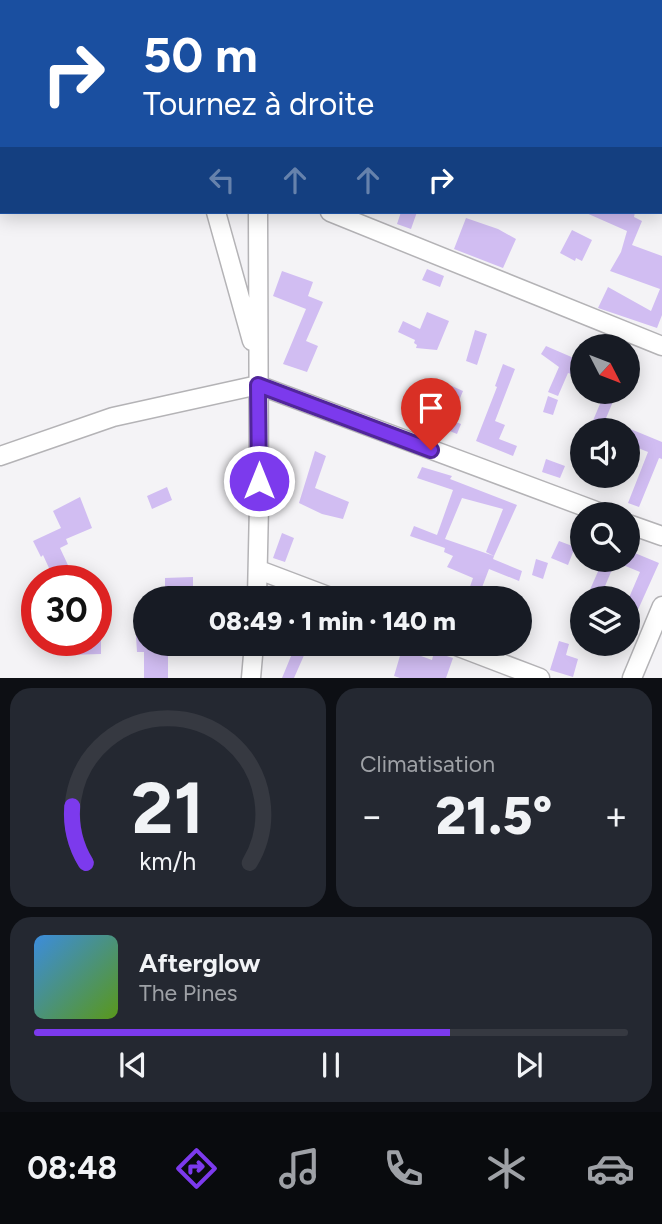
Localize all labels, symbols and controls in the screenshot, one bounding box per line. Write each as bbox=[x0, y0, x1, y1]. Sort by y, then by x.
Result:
text: 50 m bbox=[143, 25, 258, 84]
icon: right bbox=[28, 28, 119, 119]
text: Tournez à droite bbox=[143, 85, 374, 123]
icon: left bbox=[203, 161, 241, 199]
icon: ahead bbox=[276, 161, 314, 199]
icon: ahead bbox=[349, 161, 387, 199]
icon: right bbox=[422, 161, 460, 199]
north arrow bbox=[570, 334, 640, 404]
map controls bbox=[570, 334, 640, 656]
pin bbox=[401, 378, 461, 450]
icon: arrive bbox=[412, 389, 450, 427]
button: sound bbox=[570, 418, 640, 488]
position arrow bbox=[222, 444, 296, 518]
button: search bbox=[570, 502, 640, 572]
speed limit sign: 30 bbox=[21, 565, 112, 656]
button: layers bbox=[570, 586, 640, 656]
text: 08:49 · 1 min · 140 m bbox=[209, 605, 456, 637]
text: Climatisation bbox=[360, 750, 495, 778]
text: 21 bbox=[132, 765, 204, 852]
text: 21.5° bbox=[436, 785, 552, 847]
text: − bbox=[360, 793, 384, 839]
text: + bbox=[604, 793, 628, 839]
text: km/h bbox=[139, 846, 197, 876]
text: Afterglow bbox=[139, 947, 261, 979]
text: The Pines bbox=[139, 979, 238, 1007]
icon: previous bbox=[114, 1046, 152, 1084]
icon: pause bbox=[312, 1046, 350, 1084]
icon: next bbox=[510, 1046, 548, 1084]
icon: directions bbox=[172, 1144, 221, 1193]
icon: music bbox=[275, 1144, 324, 1193]
icon: phone bbox=[379, 1144, 428, 1193]
icon: climate bbox=[482, 1144, 531, 1193]
icon: car bbox=[586, 1144, 635, 1193]
text: 08:48 bbox=[27, 1149, 117, 1187]

